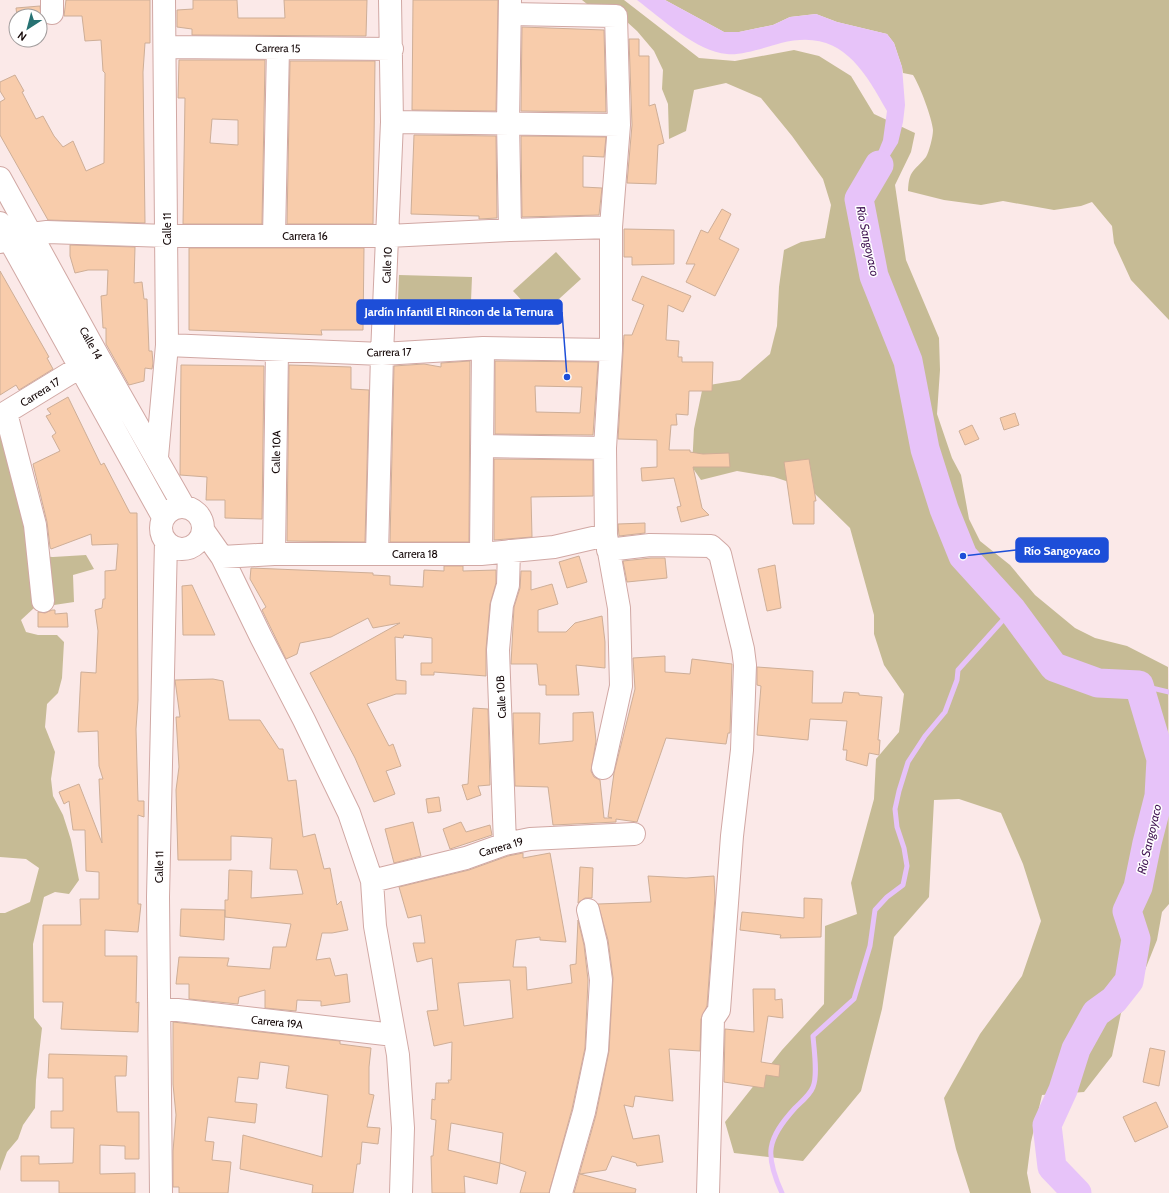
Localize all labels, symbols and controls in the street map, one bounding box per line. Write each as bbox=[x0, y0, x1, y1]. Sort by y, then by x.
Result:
north arrow bbox=[8, 8, 48, 48]
text: N bbox=[15, 28, 29, 44]
street label: Carrera 15 bbox=[255, 41, 301, 55]
water label: Río Sangoyaco bbox=[853, 204, 883, 278]
street label: Calle 11 bbox=[160, 213, 174, 245]
street label: Carrera 16 bbox=[282, 229, 328, 243]
street label: Calle 10 bbox=[379, 246, 395, 284]
callout: Jardín Infantil El Rincon de la Ternura bbox=[357, 300, 562, 324]
text: Jardín Infantil El Rincon de la Ternura bbox=[363, 304, 554, 319]
street label: Calle 14 bbox=[76, 324, 106, 362]
street label: Carrera 17 bbox=[366, 345, 412, 359]
street label: Carrera 17 bbox=[17, 374, 63, 410]
street label: Calle 10A bbox=[269, 430, 283, 474]
callout: Río Sangoyaco bbox=[1016, 538, 1108, 562]
text: Río Sangoyaco bbox=[1024, 543, 1100, 558]
street label: Carrera 18 bbox=[392, 547, 438, 561]
street label: Calle 10B bbox=[493, 675, 509, 719]
water label: Río Sangoyaco bbox=[1134, 802, 1164, 876]
street label: Carrera 19 bbox=[477, 834, 525, 860]
street label: Calle 11 bbox=[152, 851, 166, 883]
street label: Carrera 19A bbox=[250, 1012, 304, 1032]

